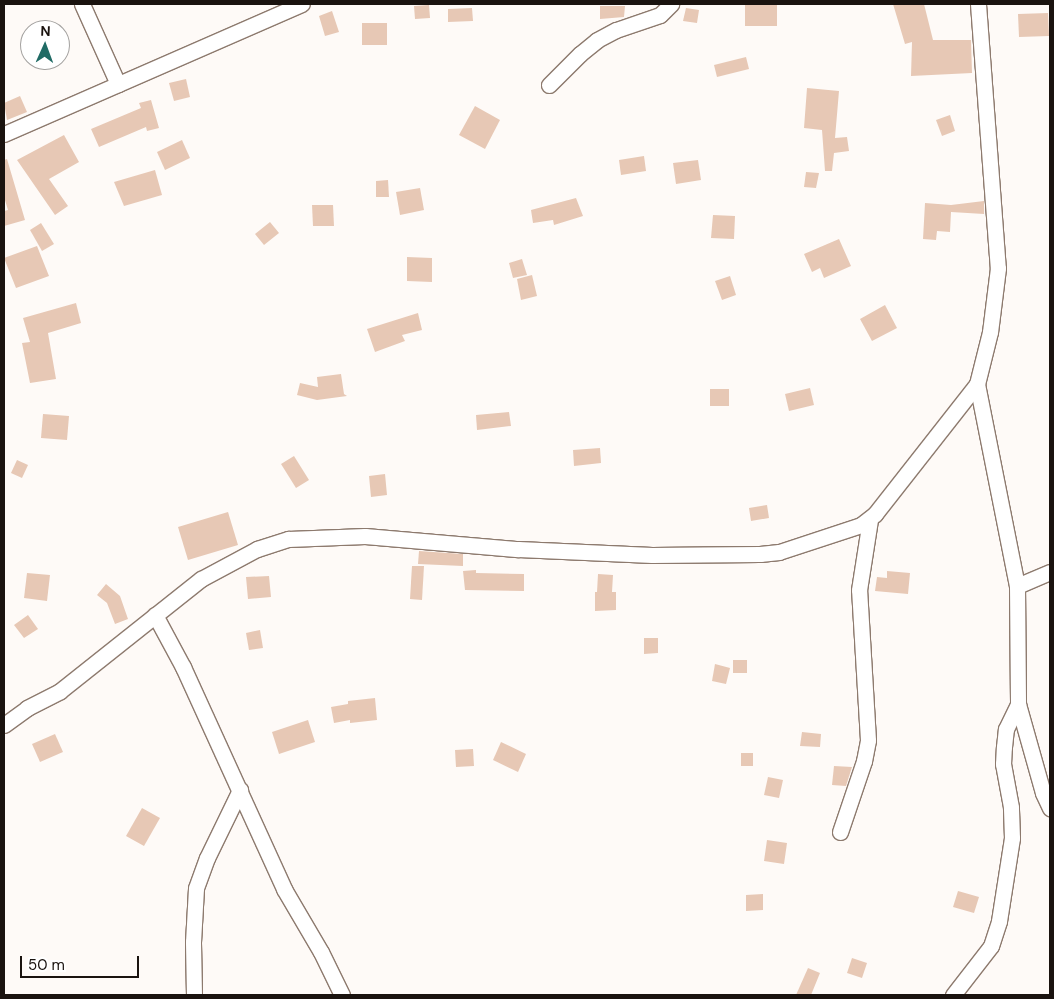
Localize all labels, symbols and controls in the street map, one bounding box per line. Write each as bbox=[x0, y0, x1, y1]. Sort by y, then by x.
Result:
north arrow bbox=[20, 20, 70, 70]
text: N bbox=[40, 22, 51, 40]
scale bar bbox=[22, 946, 141, 978]
text: 50 m bbox=[28, 955, 65, 975]

